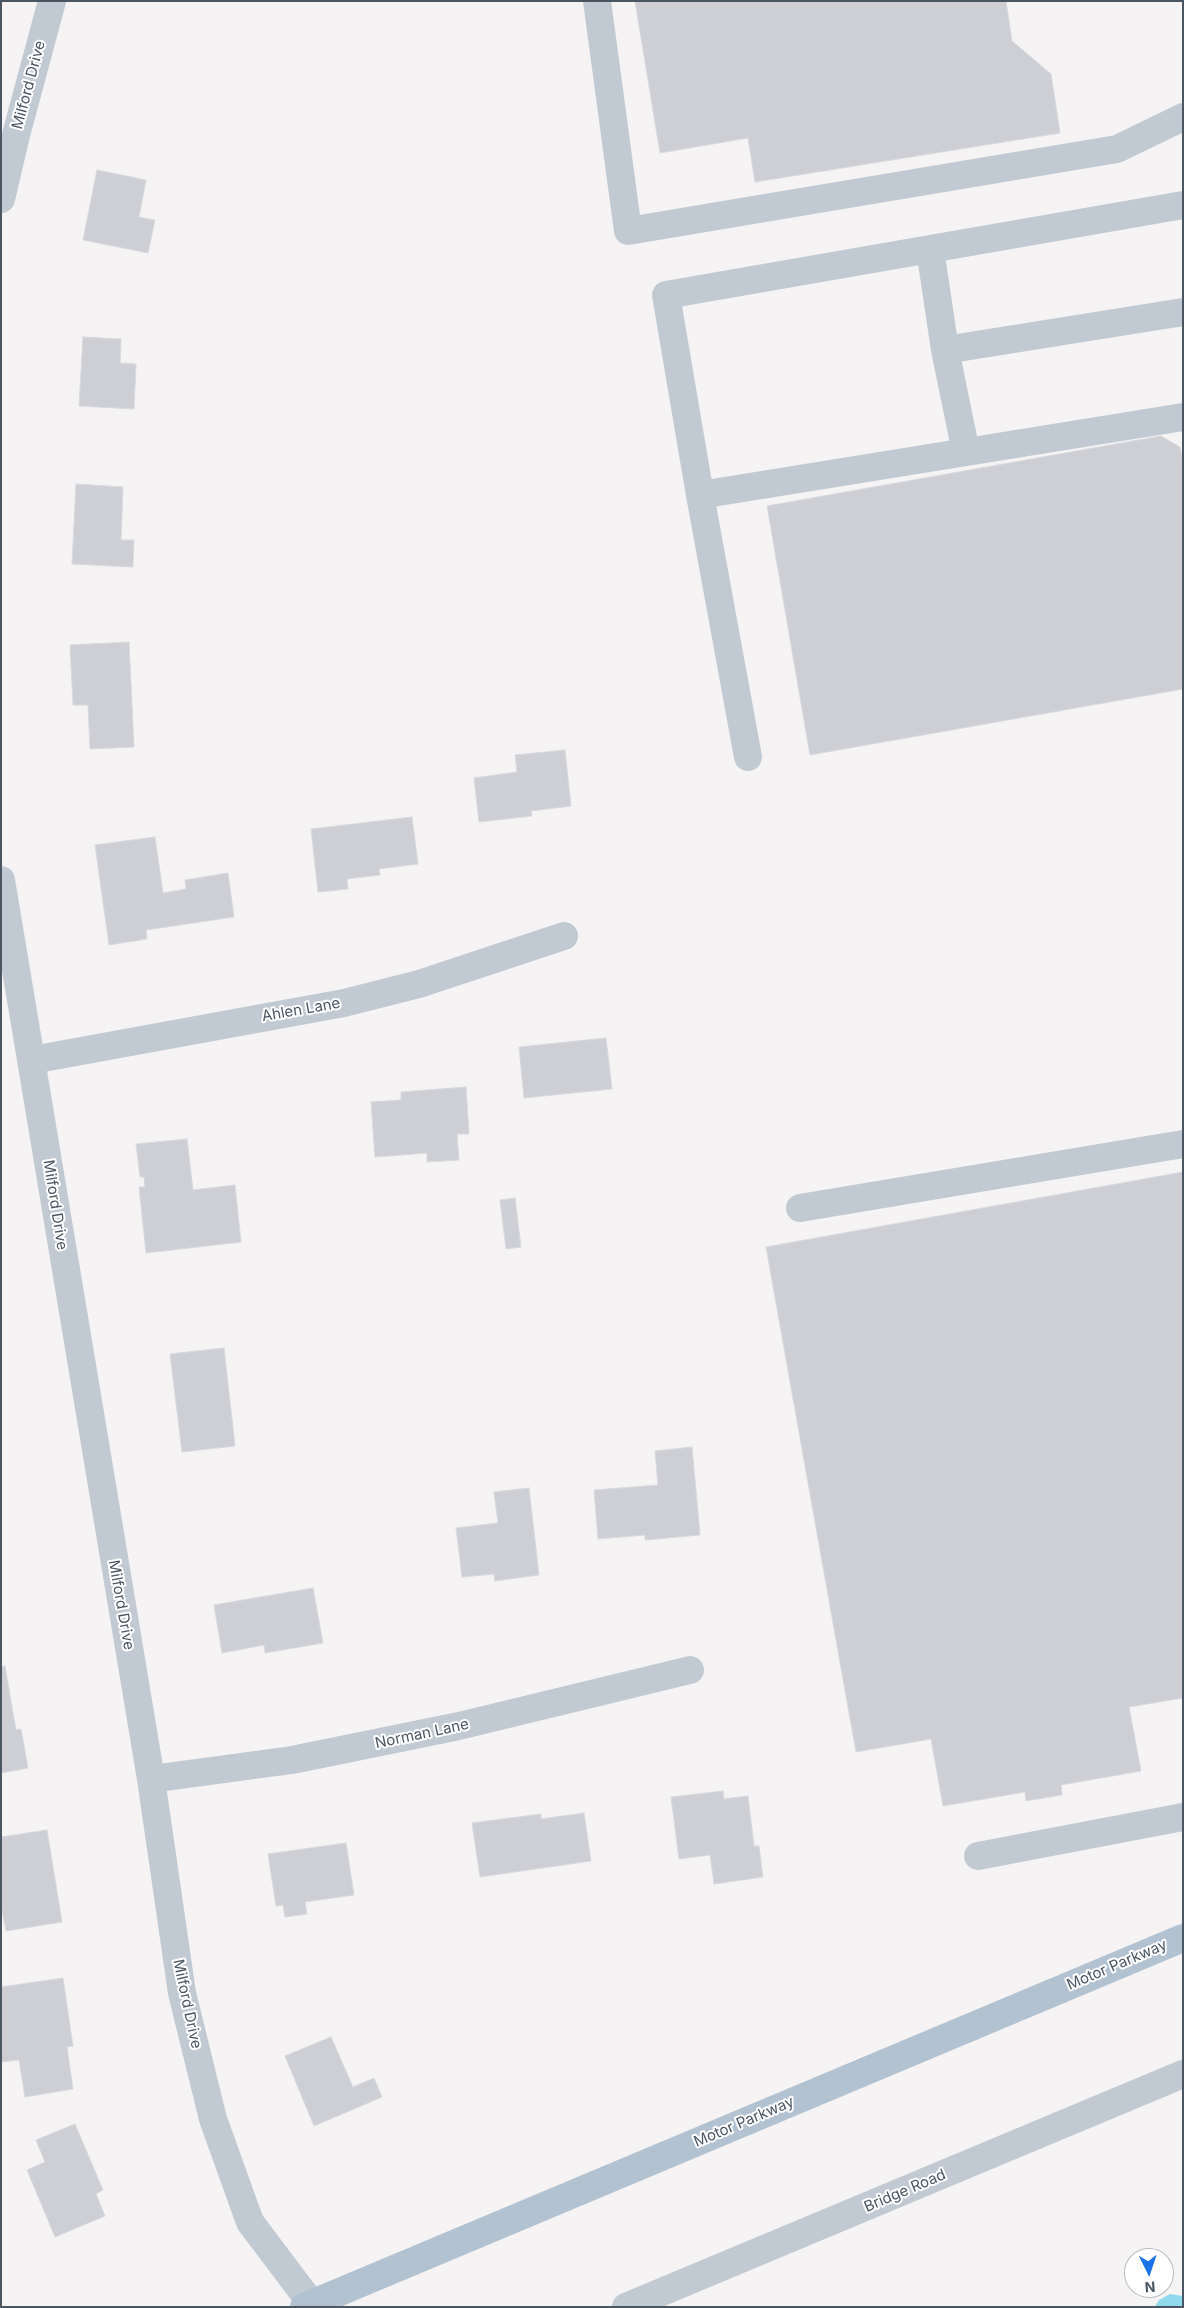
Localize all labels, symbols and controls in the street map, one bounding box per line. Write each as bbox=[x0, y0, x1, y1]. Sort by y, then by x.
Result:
street label: Milford Drive bbox=[9, 39, 49, 131]
street label: Ahlen Lane bbox=[260, 994, 342, 1026]
street label: Milford Drive bbox=[39, 1159, 71, 1251]
street label: Milford Drive bbox=[104, 1559, 138, 1651]
street label: Norman Lane bbox=[374, 1715, 470, 1753]
street label: Motor Parkway bbox=[1064, 1936, 1170, 1994]
street label: Milford Drive bbox=[169, 1958, 205, 2050]
street label: Motor Parkway bbox=[691, 2093, 797, 2151]
street label: Bridge Road bbox=[862, 2166, 948, 2216]
north arrow bbox=[1124, 2248, 1174, 2298]
text: N bbox=[1144, 2279, 1156, 2296]

